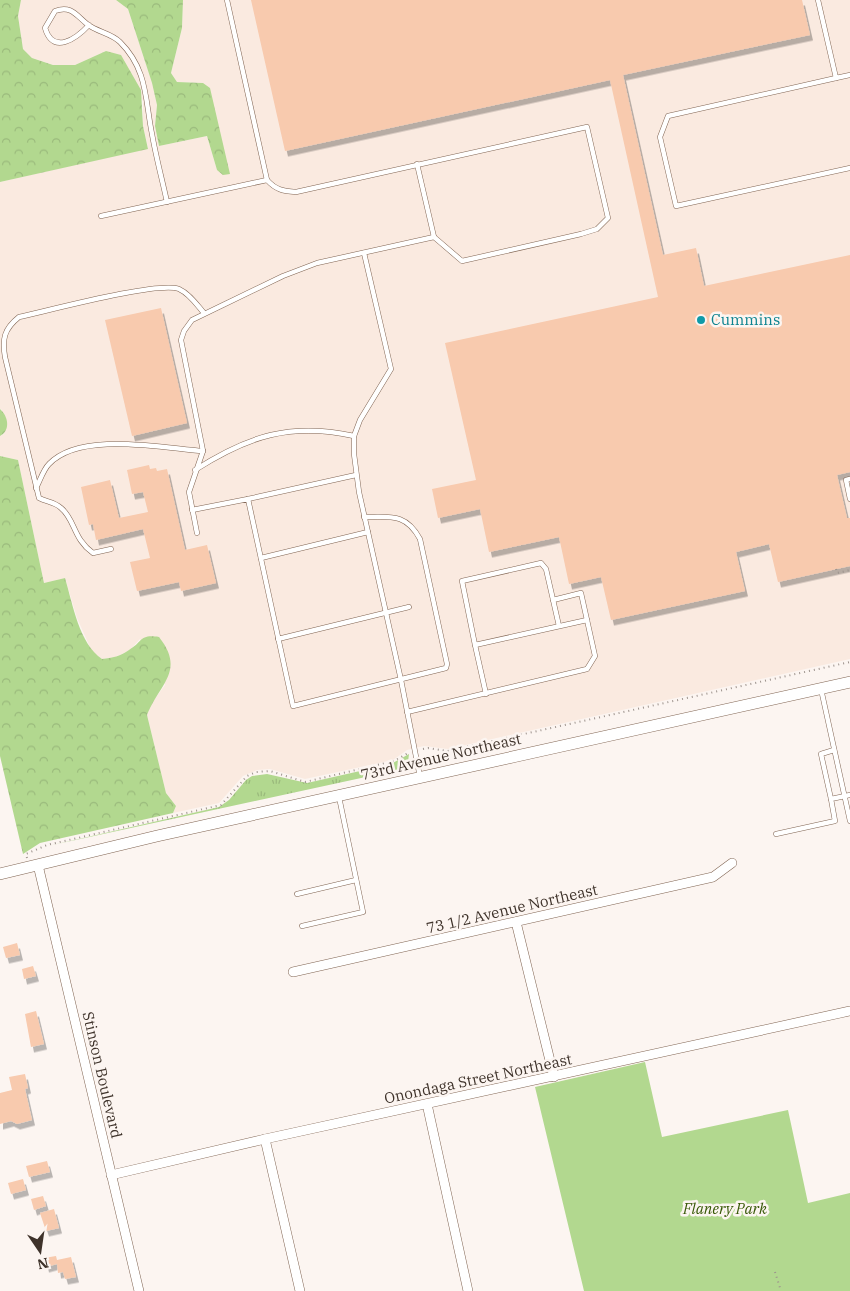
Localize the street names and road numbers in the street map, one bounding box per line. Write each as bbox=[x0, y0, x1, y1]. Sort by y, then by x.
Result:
street label: 73rd Avenue Northeast bbox=[359, 729, 523, 784]
street label: 73 1/2 Avenue Northeast bbox=[424, 880, 599, 937]
street label: Stinson Boulevard bbox=[79, 1010, 126, 1140]
street label: Onondaga Street Northeast bbox=[382, 1049, 573, 1108]

